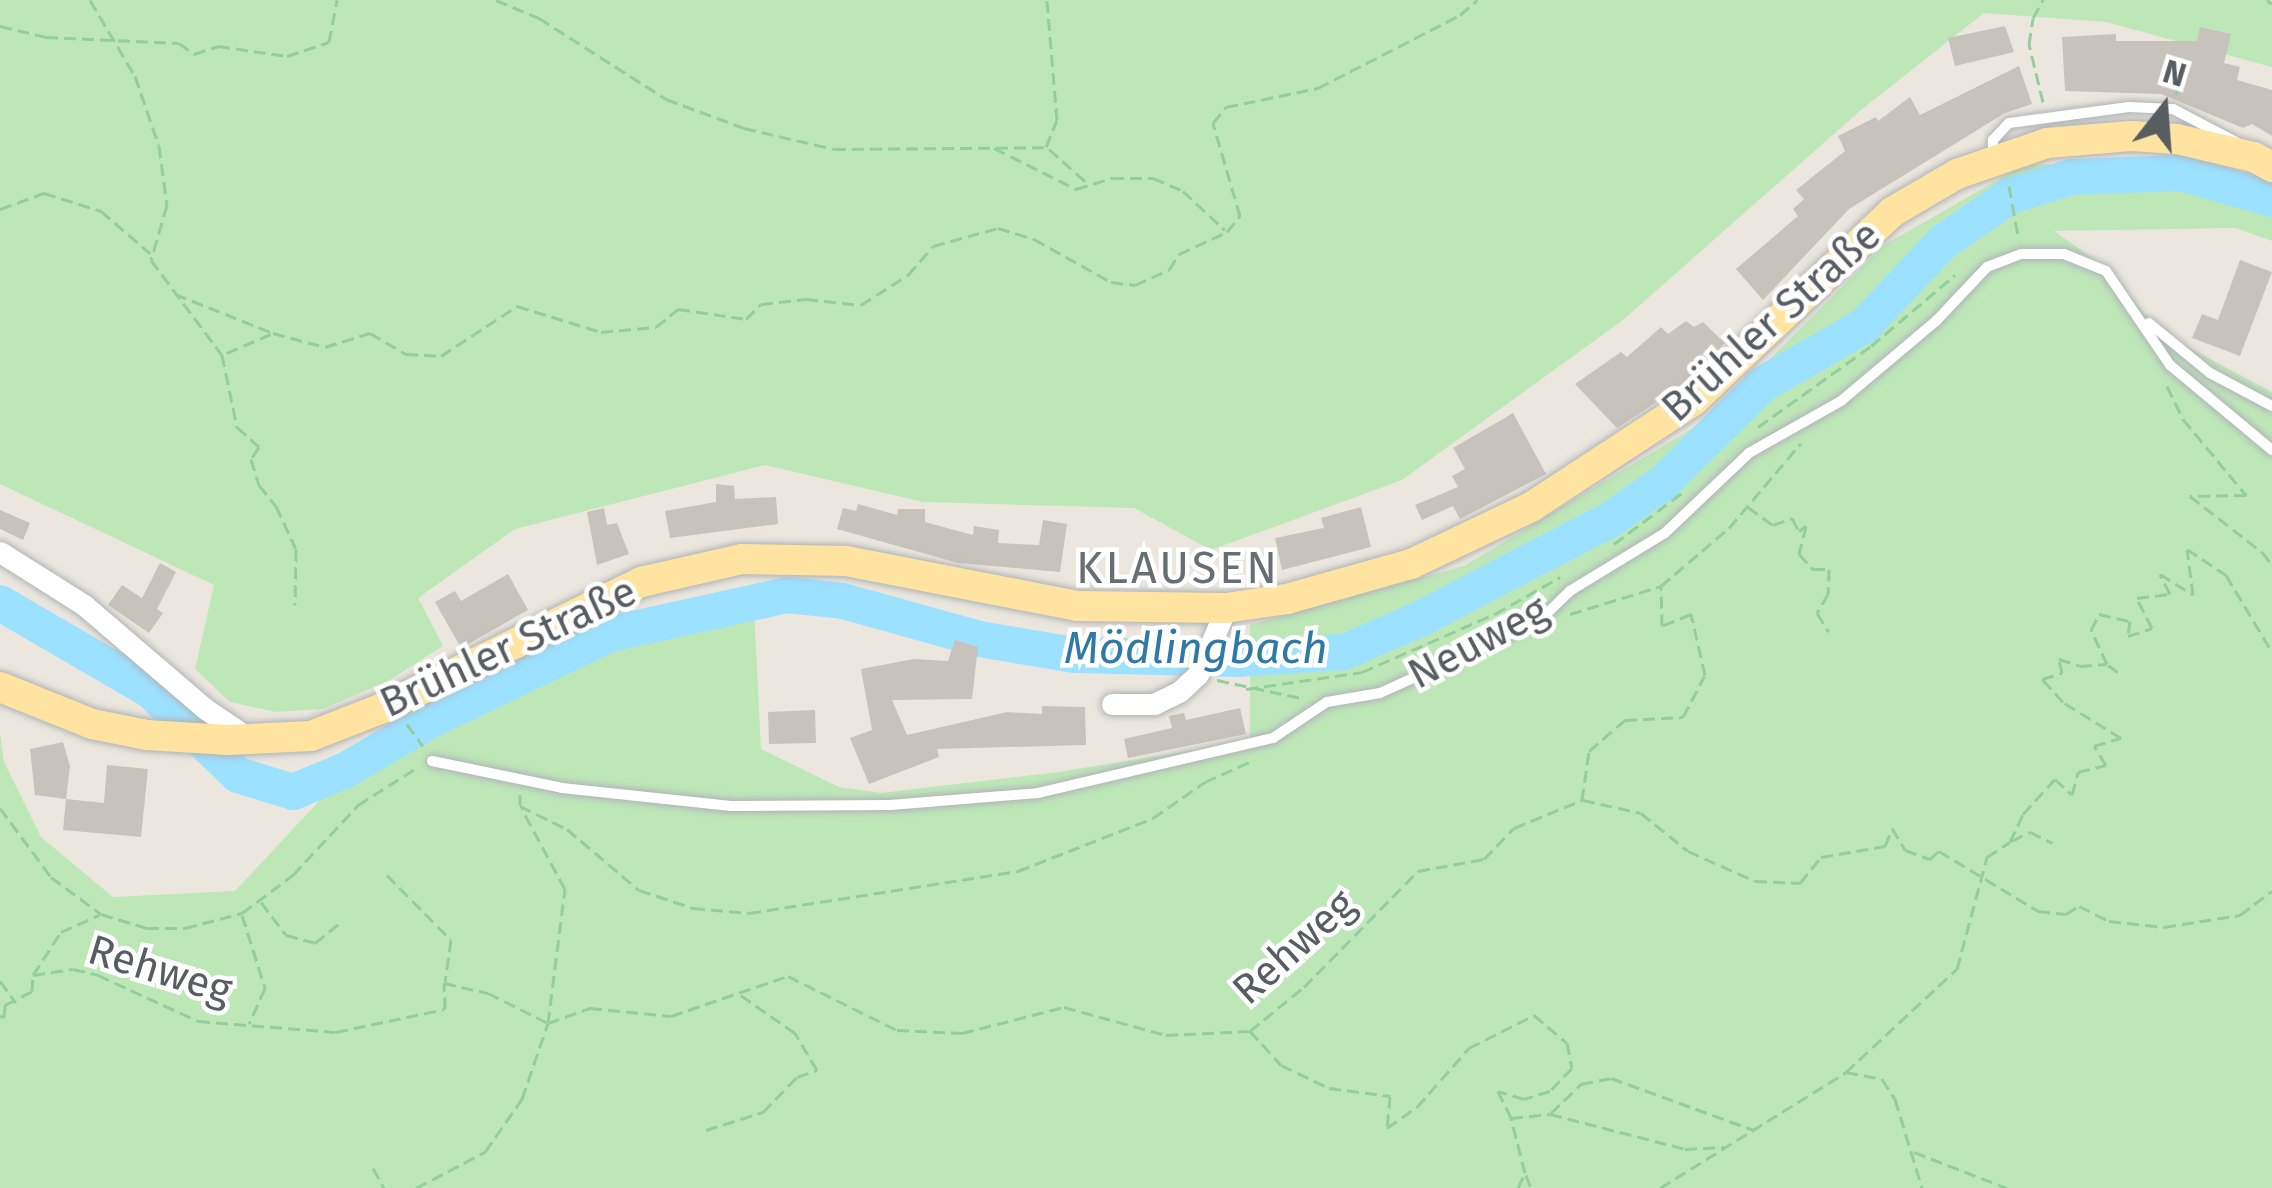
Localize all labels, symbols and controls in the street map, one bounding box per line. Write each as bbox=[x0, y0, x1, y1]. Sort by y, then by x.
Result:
north arrow bbox=[2104, 48, 2224, 168]
text: N bbox=[2158, 51, 2191, 96]
street label: Brühler Straße bbox=[1651, 210, 1891, 432]
district label: KLAUSEN bbox=[1076, 542, 1280, 596]
street label: Brühler Straße bbox=[372, 566, 644, 728]
street label: Neuweg bbox=[1400, 584, 1556, 700]
water label: Mödlingbach bbox=[1064, 622, 1328, 676]
street label: Rehweg bbox=[1222, 879, 1366, 1015]
street label: Rehweg bbox=[82, 924, 238, 1016]

